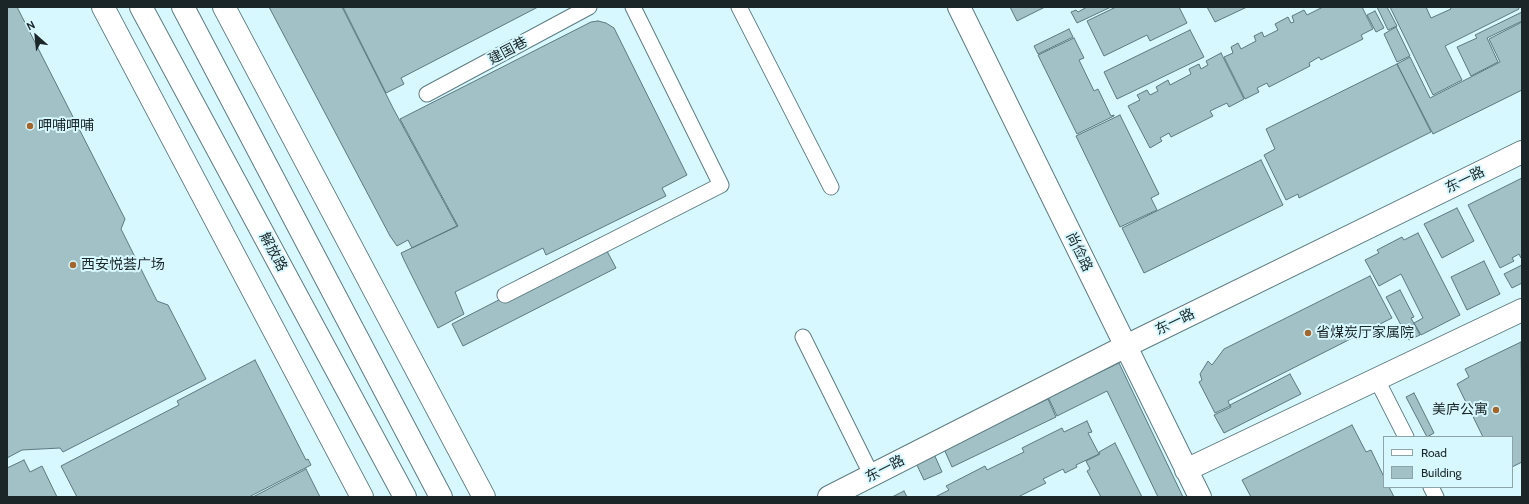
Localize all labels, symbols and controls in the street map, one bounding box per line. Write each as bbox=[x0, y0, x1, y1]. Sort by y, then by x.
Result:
north arrow bbox=[16, 16, 56, 56]
text: N bbox=[24, 17, 37, 33]
street label: 建国巷 bbox=[486, 34, 530, 68]
place label: 呷哺呷哺 bbox=[38, 118, 94, 134]
marker: 呷哺呷哺 bbox=[25, 121, 35, 131]
street label: 东一路 bbox=[1442, 163, 1488, 197]
street label: 尚俭路 bbox=[1062, 229, 1096, 275]
street label: 解放路 bbox=[256, 230, 290, 274]
place label: 西安悦荟广场 bbox=[81, 257, 165, 273]
marker: 西安悦荟广场 bbox=[68, 260, 78, 270]
street label: 东一路 bbox=[1152, 305, 1198, 339]
place label: 省煤炭厅家属院 bbox=[1316, 325, 1414, 341]
marker: 省煤炭厅家属院 bbox=[1303, 328, 1313, 338]
place label: 美庐公寓 bbox=[1432, 402, 1488, 418]
marker: 美庐公寓 bbox=[1491, 405, 1501, 415]
legend bbox=[1383, 436, 1513, 488]
text: Road bbox=[1421, 445, 1447, 460]
street label: 东一路 bbox=[862, 452, 908, 486]
text: Building bbox=[1421, 465, 1462, 480]

